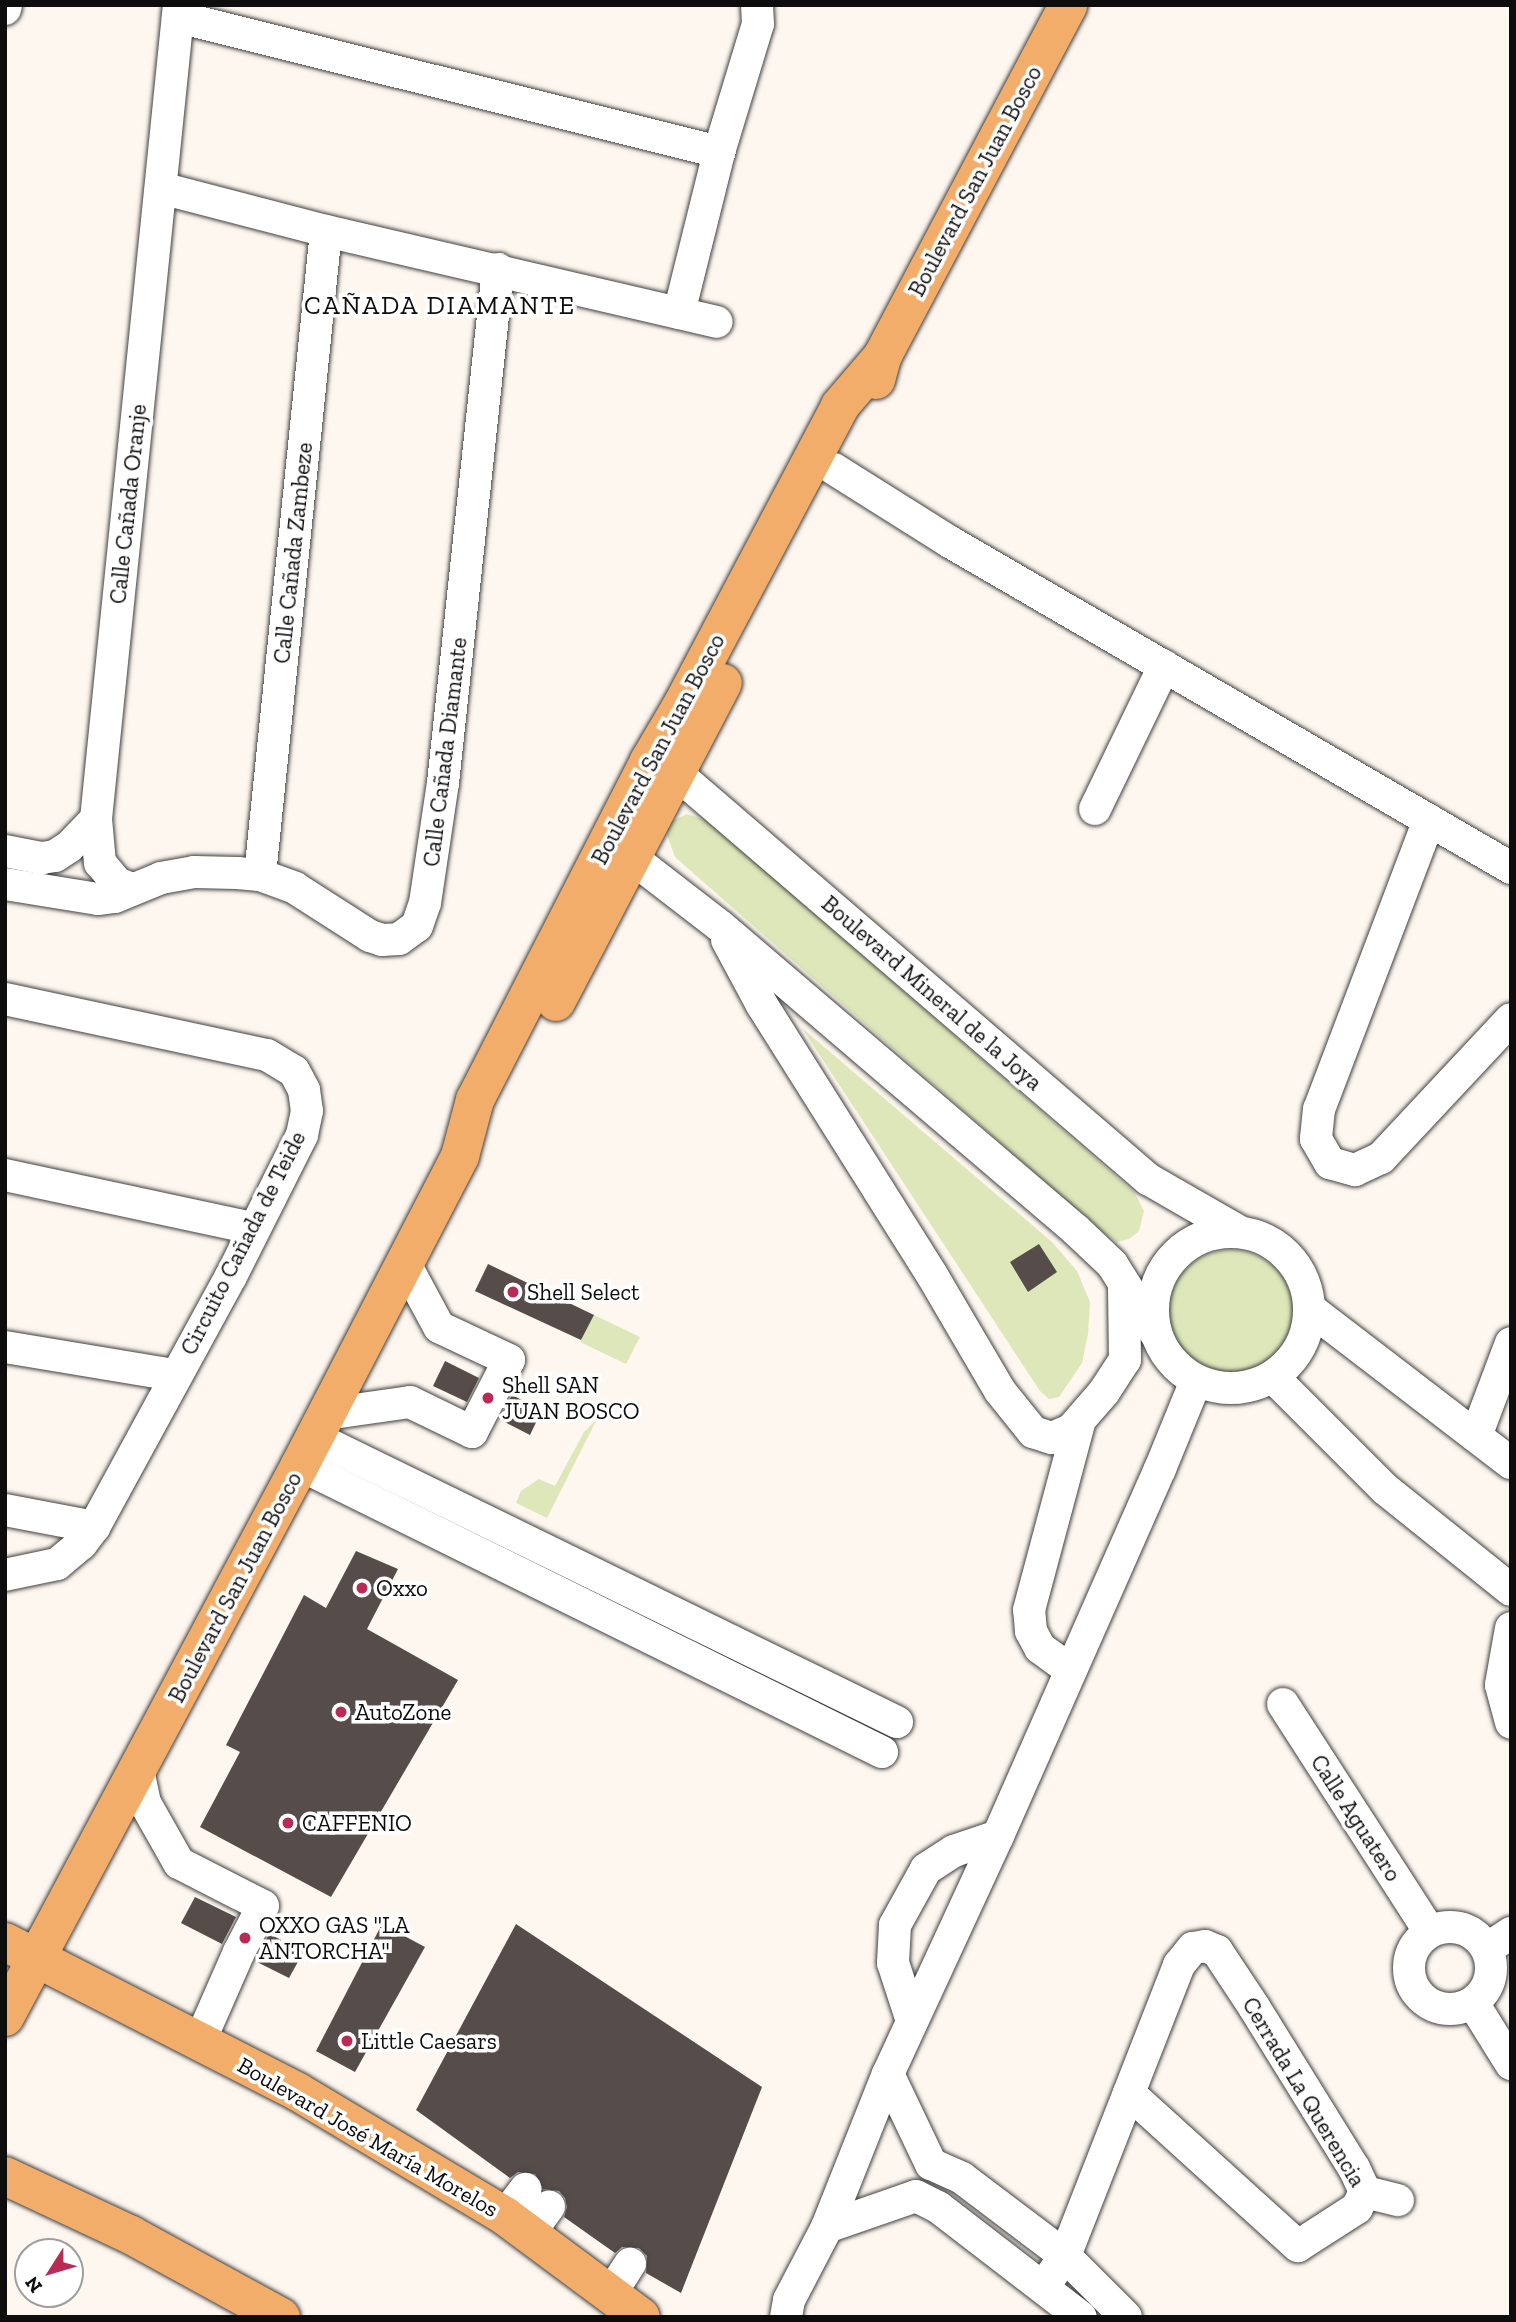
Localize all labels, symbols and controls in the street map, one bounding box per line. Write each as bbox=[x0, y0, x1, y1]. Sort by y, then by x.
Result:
street label: Boulevard San Juan Bosco bbox=[902, 61, 1048, 301]
district label: CAÑADA DIAMANTE bbox=[305, 290, 575, 322]
street label: Calle Cañada Oranje bbox=[104, 403, 152, 605]
street label: Calle Cañada Zambeze bbox=[268, 441, 318, 665]
street label: Boulevard San Juan Bosco bbox=[585, 629, 731, 869]
street label: Calle Cañada Diamante bbox=[417, 636, 473, 868]
street label: Boulevard Mineral de la Joya bbox=[816, 890, 1048, 1096]
street label: Circuito Cañada de Teide bbox=[174, 1126, 312, 1360]
place label: Shell Select bbox=[527, 1278, 640, 1306]
marker: Shell Select bbox=[505, 1284, 521, 1300]
place label: Shell SAN JUAN BOSCO bbox=[502, 1371, 640, 1425]
marker: Shell SAN JUAN BOSCO bbox=[480, 1390, 496, 1406]
street label: Boulevard San Juan Bosco bbox=[162, 1467, 308, 1707]
place label: Oxxo bbox=[376, 1574, 428, 1602]
marker: Oxxo bbox=[354, 1580, 370, 1596]
place label: AutoZone bbox=[355, 1698, 451, 1726]
marker: AutoZone bbox=[333, 1704, 349, 1720]
street label: Calle Aguatero bbox=[1305, 1749, 1407, 1887]
place label: CAFFENIO bbox=[302, 1809, 412, 1837]
marker: CAFFENIO bbox=[280, 1815, 296, 1831]
place label: OXXO GAS "LA ANTORCHA" bbox=[259, 1911, 409, 1965]
marker: OXXO GAS "LA ANTORCHA" bbox=[237, 1930, 253, 1946]
street label: Cerrada La Querencia bbox=[1236, 1992, 1372, 2192]
place label: Little Caesars bbox=[361, 2027, 497, 2055]
marker: Little Caesars bbox=[339, 2033, 355, 2049]
street label: Boulevard José María Morelos bbox=[233, 2051, 503, 2223]
north arrow bbox=[14, 2238, 84, 2308]
text: N bbox=[20, 2272, 47, 2297]

